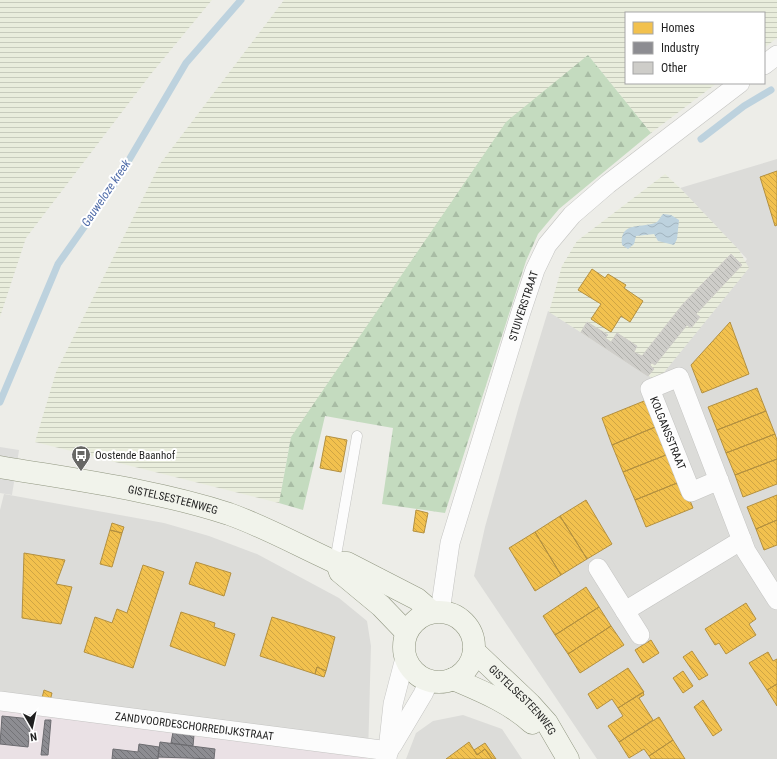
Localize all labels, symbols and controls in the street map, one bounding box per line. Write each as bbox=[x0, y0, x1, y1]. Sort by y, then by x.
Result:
legend bbox=[625, 12, 765, 84]
text: Homes bbox=[661, 21, 695, 35]
text: Industry bbox=[661, 41, 699, 55]
text: Other bbox=[661, 61, 687, 75]
water label: Gauweloze kreek bbox=[79, 156, 134, 229]
street label: STUIVERSTRAAT bbox=[506, 269, 541, 343]
street label: KOLGANSSTRAAT bbox=[647, 395, 688, 472]
bus stop icon: Oostende Baanhof bbox=[70, 444, 92, 472]
place label: Oostende Baanhof bbox=[95, 449, 176, 462]
street label: GISTELSESTEENWEG bbox=[127, 483, 219, 517]
street label: GISTELSESTEENWEG bbox=[486, 662, 558, 737]
north arrow bbox=[12, 707, 52, 747]
street label: ZANDVOORDESCHORREDIJKSTRAAT bbox=[114, 710, 275, 743]
text: N bbox=[29, 729, 38, 743]

